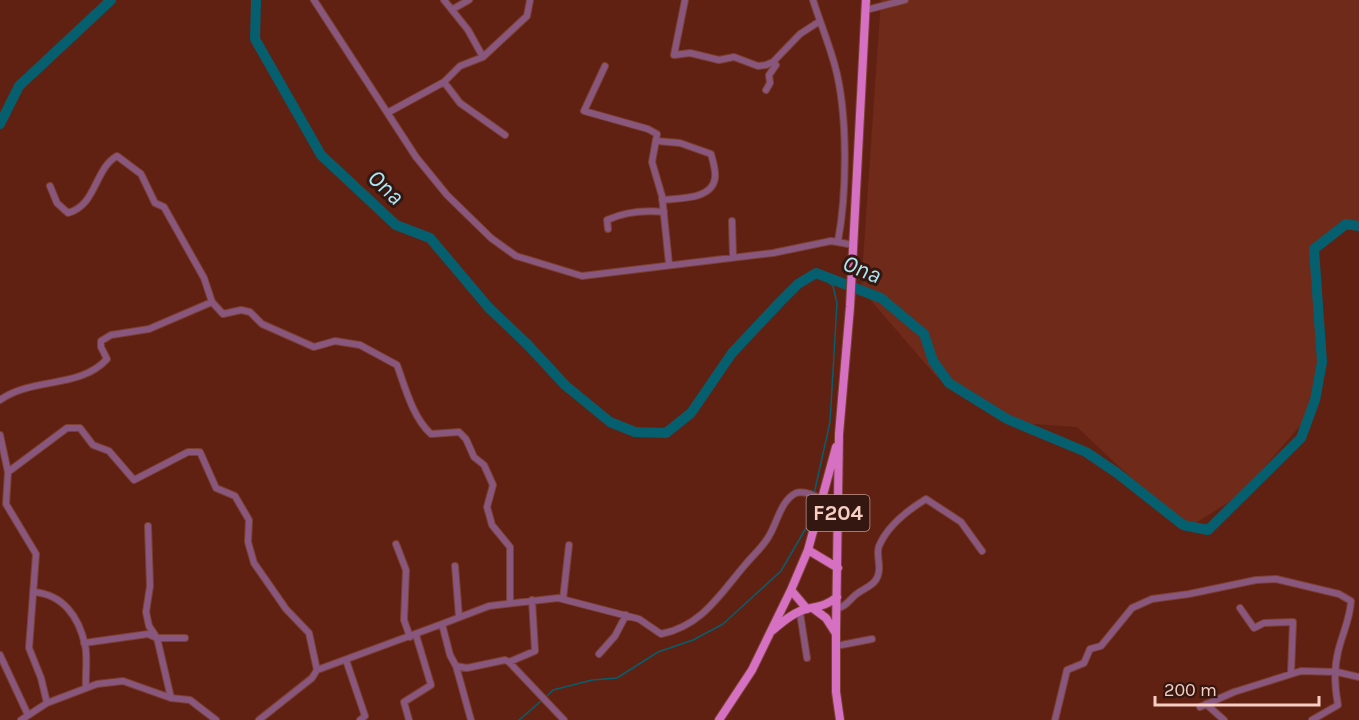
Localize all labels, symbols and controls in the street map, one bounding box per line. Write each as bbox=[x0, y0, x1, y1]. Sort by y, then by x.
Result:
water label: Ona bbox=[362, 163, 410, 211]
water label: Ona bbox=[839, 249, 885, 289]
road number: F204 bbox=[806, 495, 870, 531]
scale bar bbox=[1155, 669, 1318, 707]
text: 200 m bbox=[1164, 679, 1217, 701]

